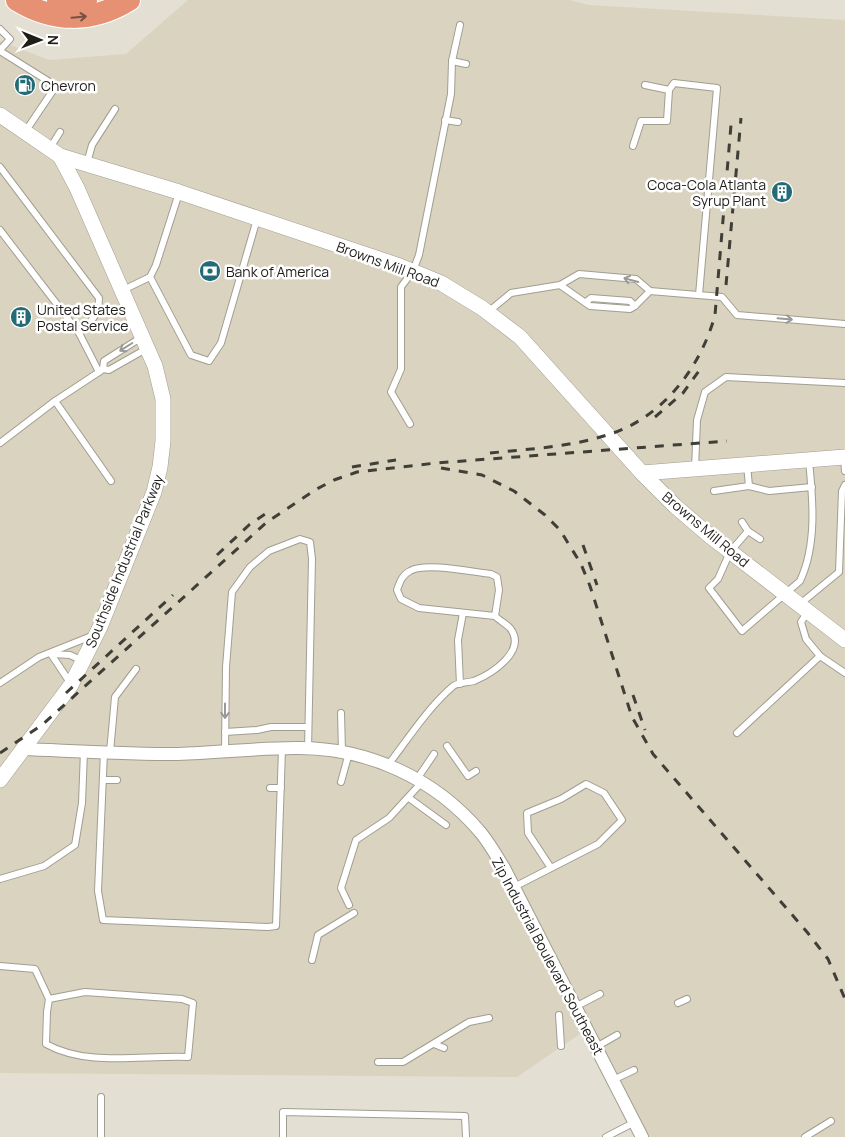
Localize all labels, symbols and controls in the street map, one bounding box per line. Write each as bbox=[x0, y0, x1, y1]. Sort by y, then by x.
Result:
one-way arrow bbox=[71, 13, 87, 22]
north arrow bbox=[15, 15, 65, 65]
text: N bbox=[44, 35, 63, 45]
fuel station icon: Chevron bbox=[13, 73, 37, 97]
place label: Chevron bbox=[41, 76, 96, 95]
place label: Coca-Cola Atlanta Syrup Plant bbox=[647, 175, 766, 210]
building icon: Coca-Cola Atlanta Syrup Plant bbox=[770, 180, 794, 204]
street label: Browns Mill Road bbox=[334, 237, 442, 291]
bank icon: Bank of America bbox=[198, 259, 222, 283]
place label: Bank of America bbox=[226, 262, 329, 281]
one-way arrow bbox=[624, 275, 640, 284]
place label: United States Postal Service bbox=[37, 300, 128, 335]
building icon: United States Postal Service bbox=[9, 305, 33, 329]
one-way arrow bbox=[777, 314, 793, 324]
one-way arrow bbox=[119, 342, 133, 352]
street label: Southside Industrial Parkway bbox=[80, 471, 168, 650]
street label: Browns Mill Road bbox=[658, 487, 754, 571]
one-way arrow bbox=[220, 702, 230, 718]
street label: Zip Industrial Boulevard Southeast bbox=[488, 854, 608, 1058]

